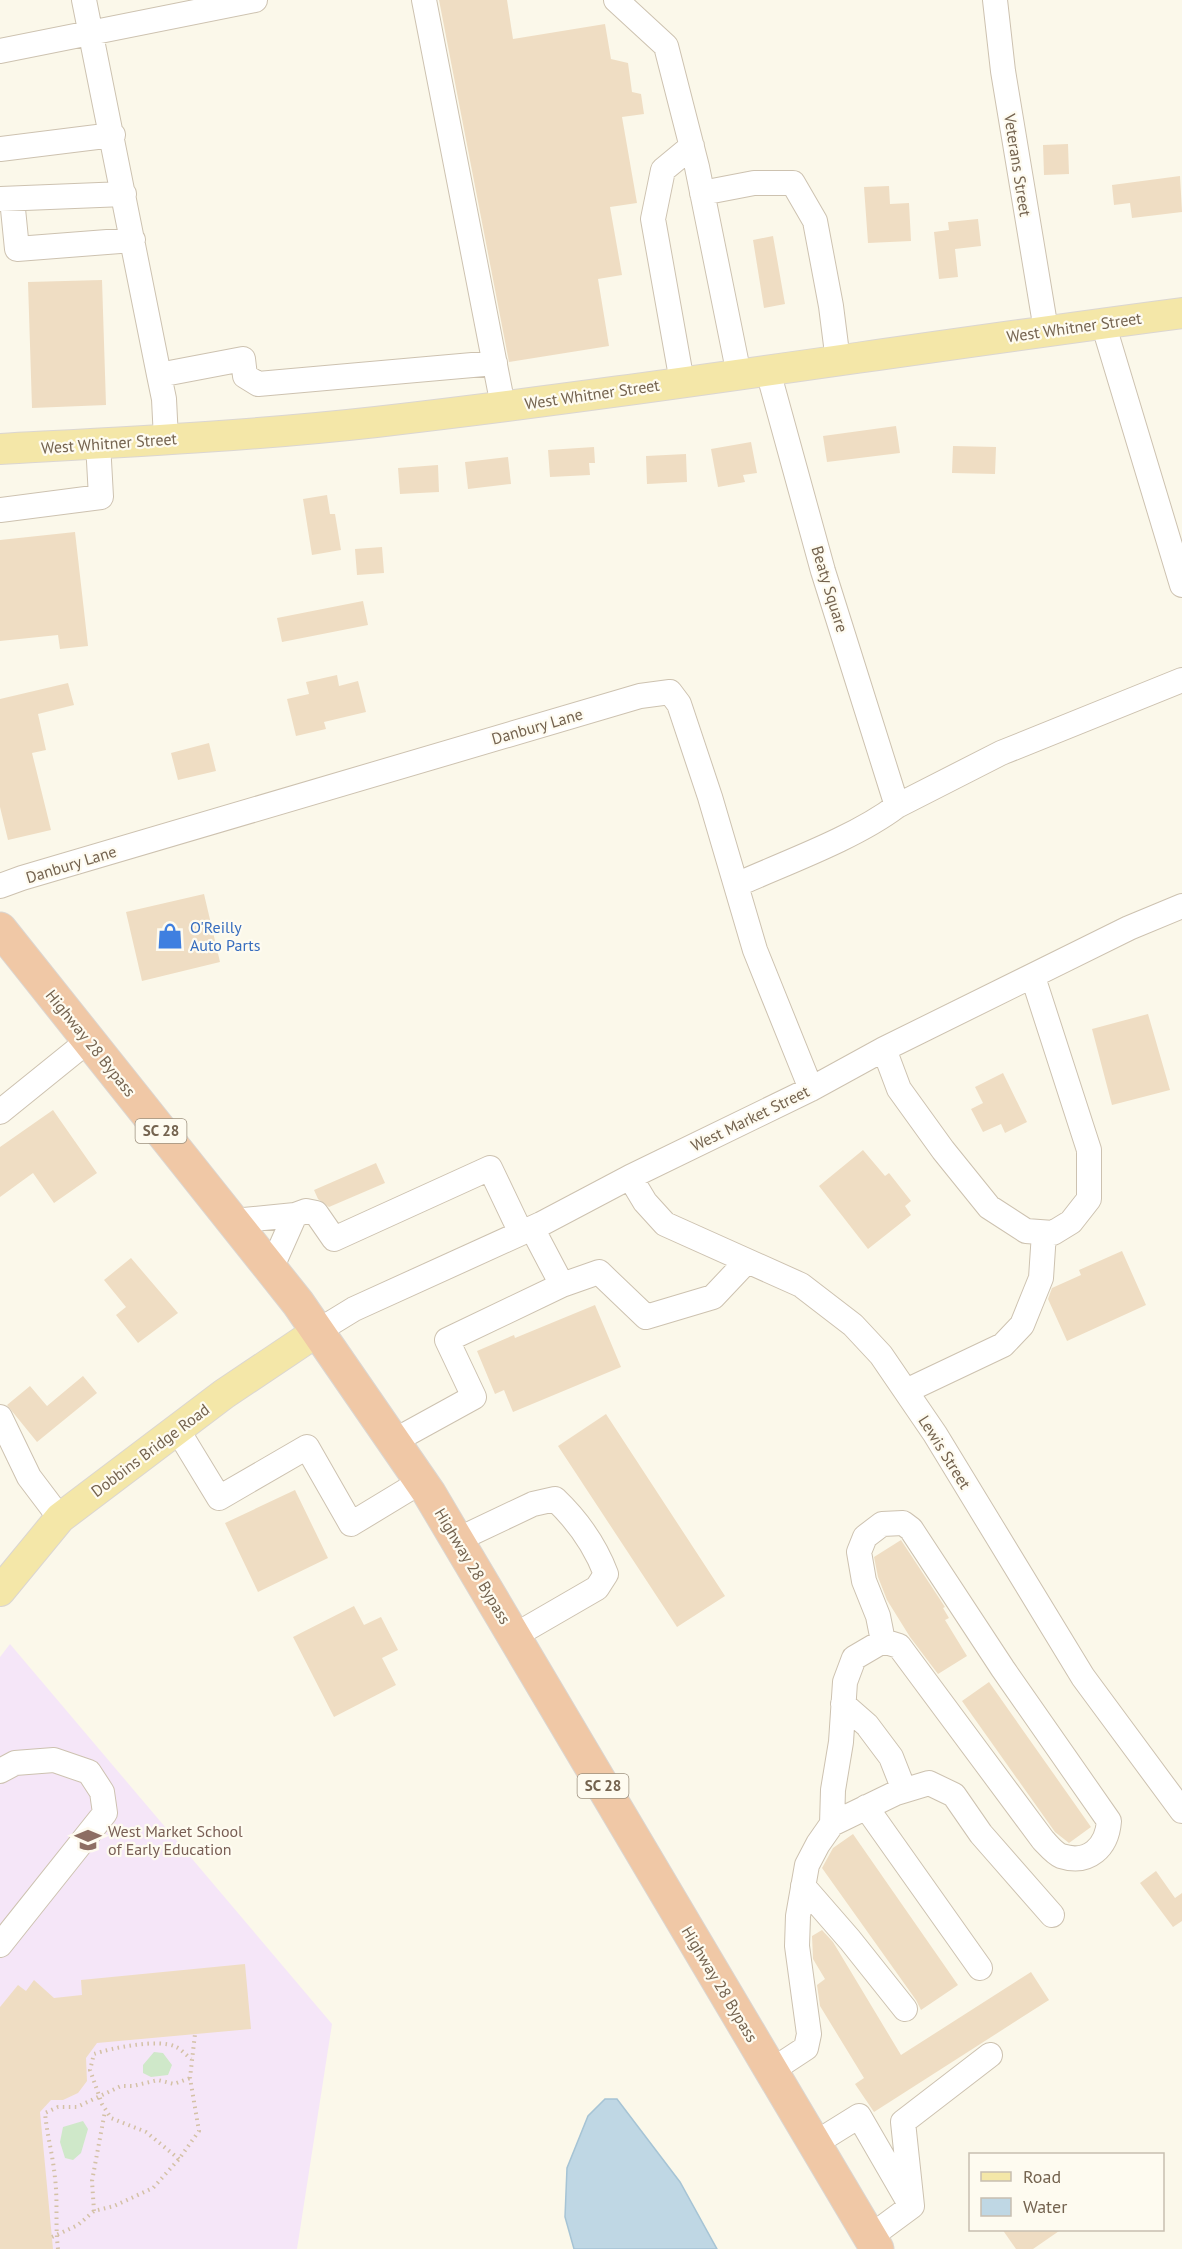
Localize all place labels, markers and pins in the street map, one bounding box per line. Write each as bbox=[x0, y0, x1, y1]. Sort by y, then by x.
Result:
place label: O'Reilly Auto Parts bbox=[190, 917, 261, 955]
shop icon: O'Reilly Auto Parts bbox=[155, 921, 185, 951]
place label: West Market School of Early Education bbox=[108, 1821, 243, 1859]
school or university icon: West Market School of Early Education bbox=[73, 1825, 103, 1855]

